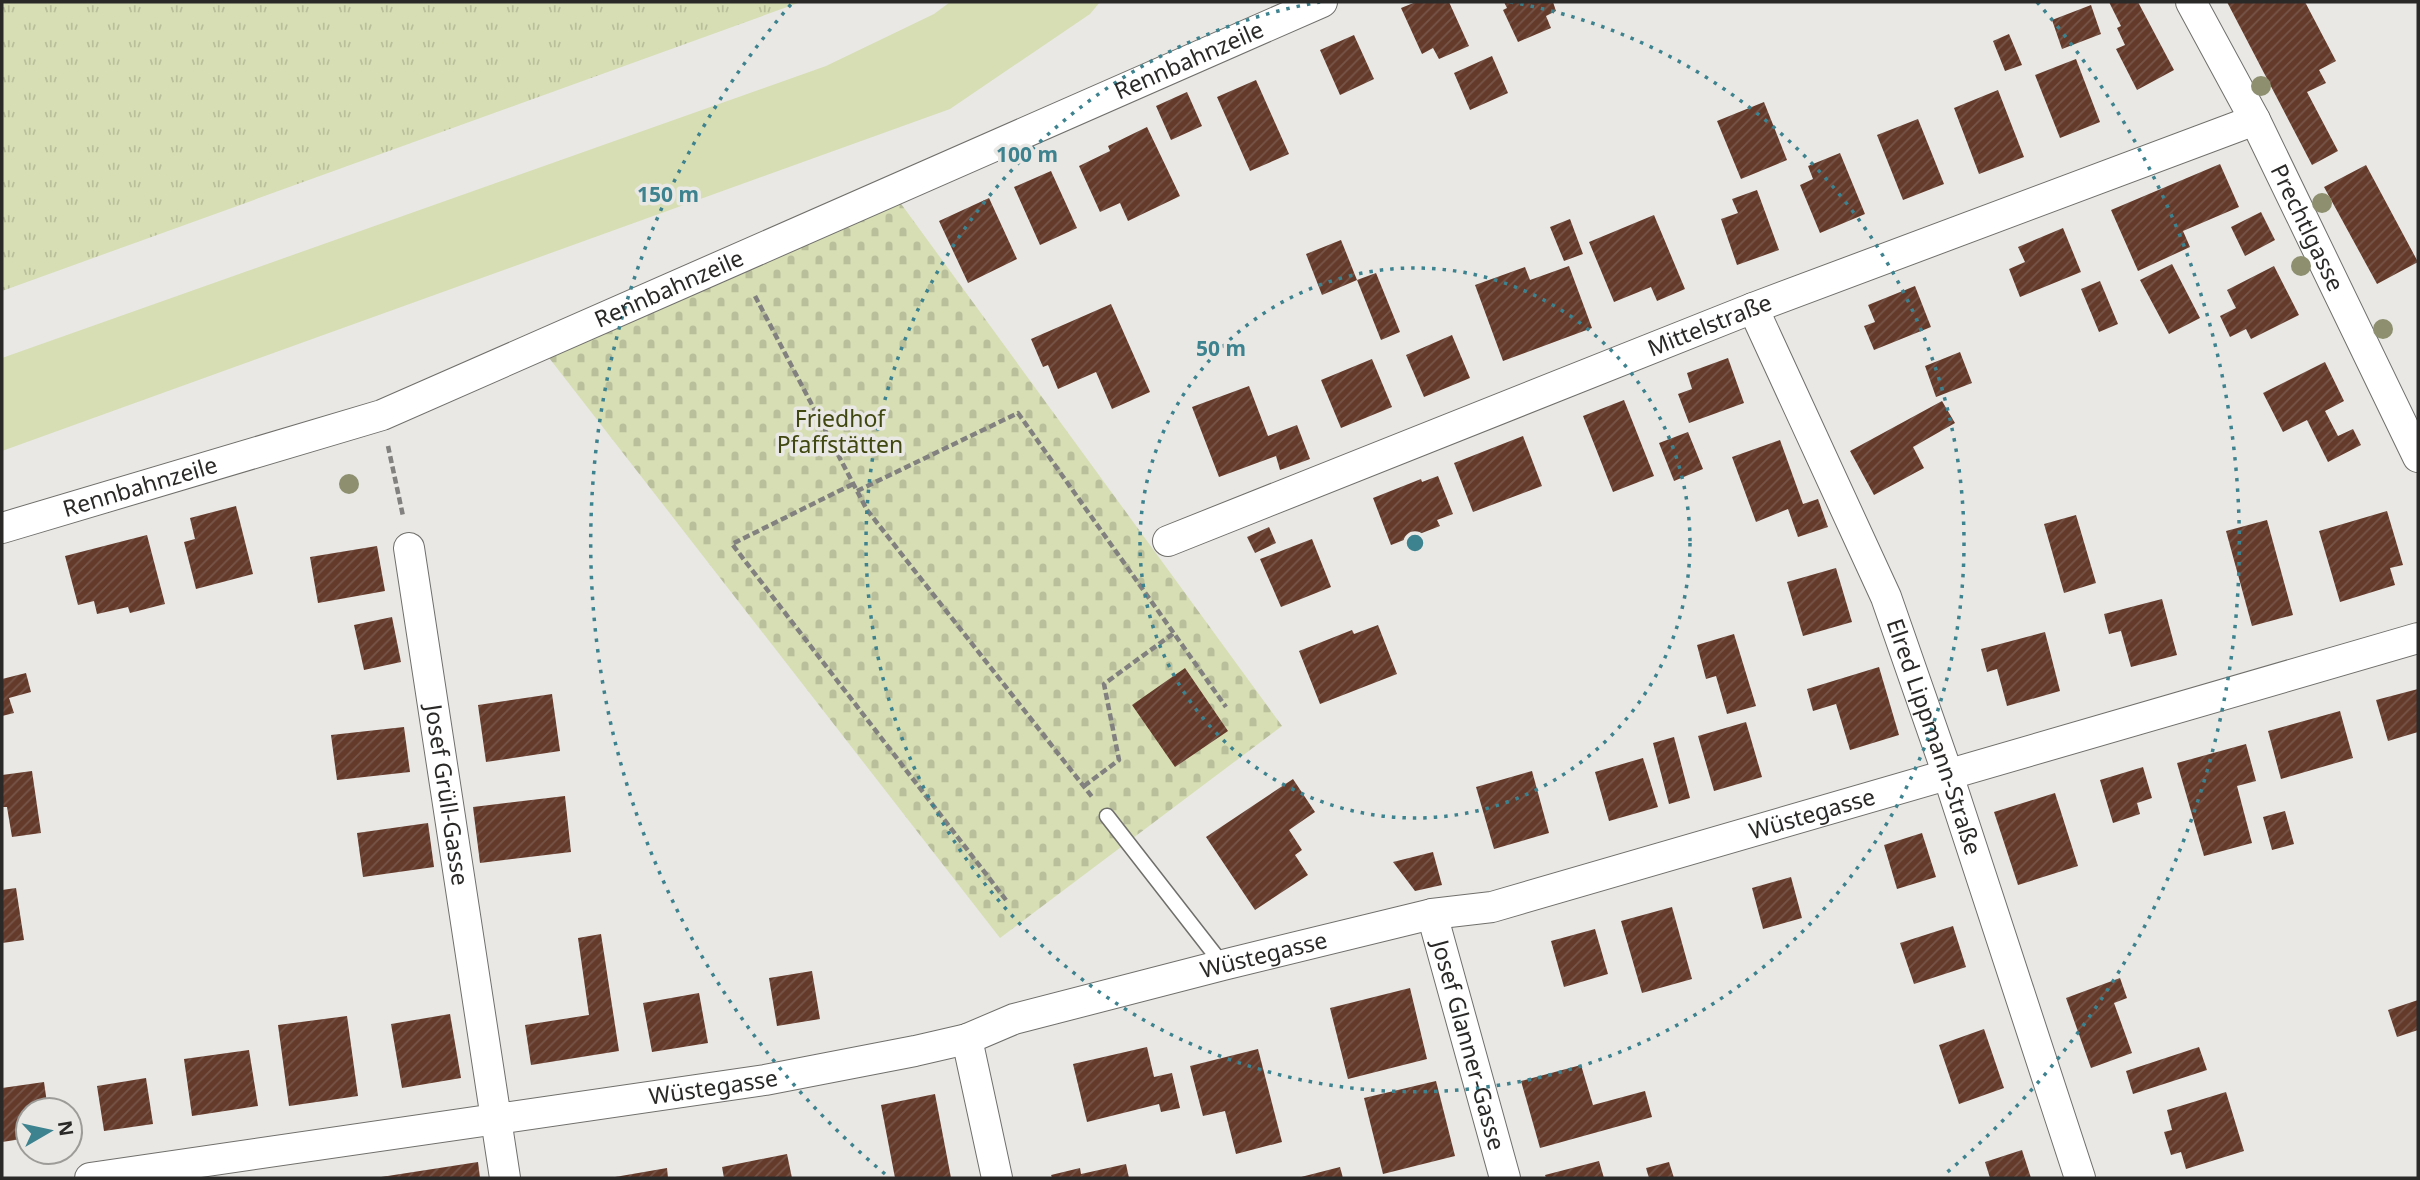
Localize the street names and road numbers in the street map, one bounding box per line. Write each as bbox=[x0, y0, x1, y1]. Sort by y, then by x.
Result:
street label: Rennbahnzeile bbox=[1109, 13, 1268, 106]
street label: Prechtlgasse bbox=[2264, 158, 2352, 296]
street label: Rennbahnzeile bbox=[589, 241, 748, 335]
street label: Mittelstraße bbox=[1642, 285, 1776, 363]
street label: Rennbahnzeile bbox=[59, 448, 221, 524]
street label: Elred Lippmann-Straße bbox=[1880, 614, 1990, 859]
street label: Josef Grüll-Gasse bbox=[418, 700, 477, 888]
street label: Wüstegasse bbox=[1745, 780, 1879, 847]
street label: Wüstegasse bbox=[1196, 923, 1330, 985]
street label: Josef Glanner-Gasse bbox=[1424, 934, 1514, 1154]
street label: Wüstegasse bbox=[647, 1061, 780, 1112]

